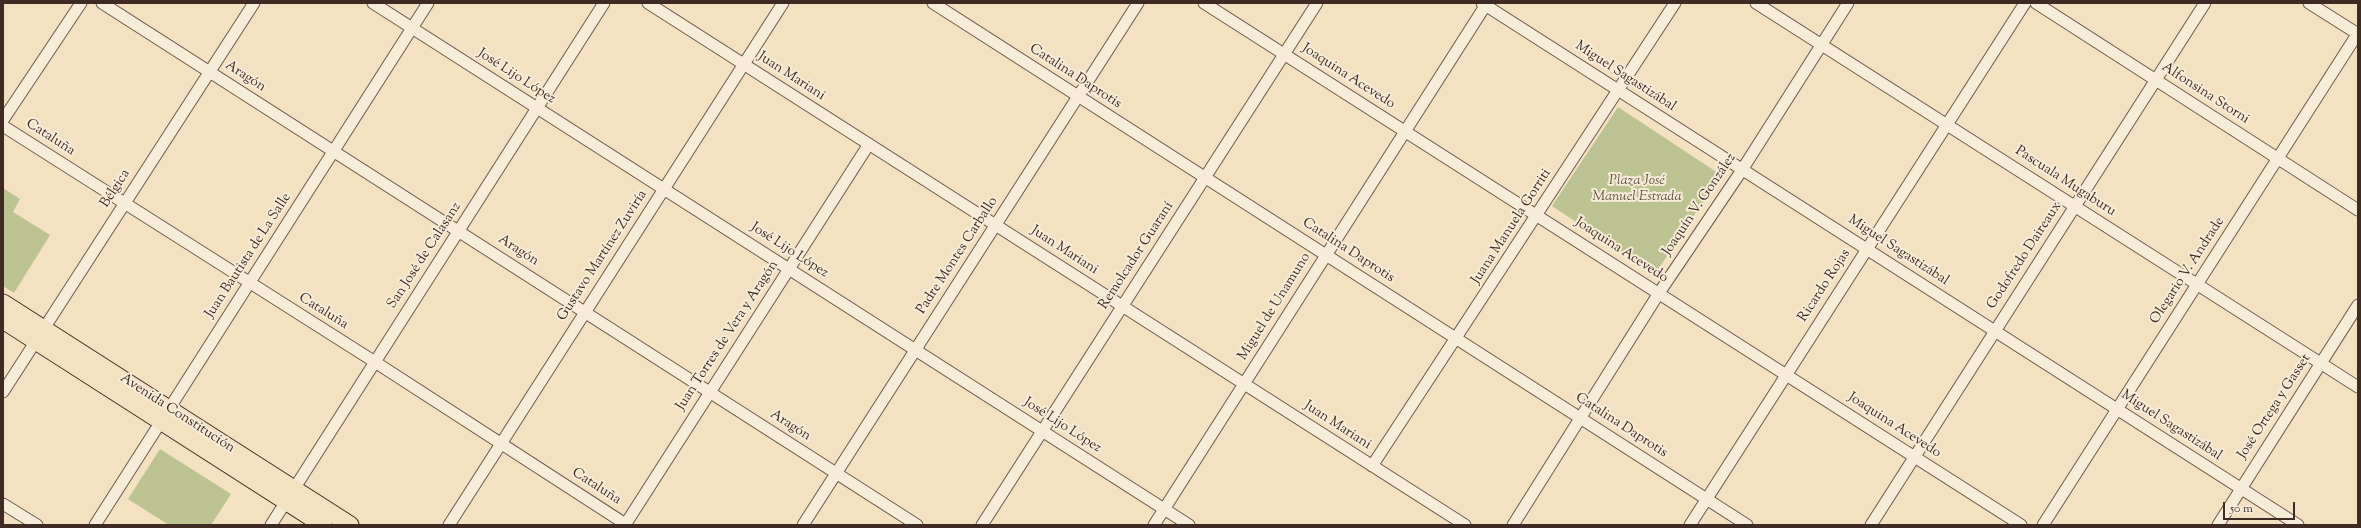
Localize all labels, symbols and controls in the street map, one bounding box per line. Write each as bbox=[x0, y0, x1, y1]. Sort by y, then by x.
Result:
street label: Miguel Sagastizábal bbox=[1571, 38, 1679, 116]
street label: Catalina Daprotis bbox=[1026, 41, 1124, 113]
street label: Joaquina Acevedo bbox=[1298, 41, 1398, 113]
street label: José Lijo López bbox=[474, 46, 558, 108]
street label: Juan Mariani bbox=[754, 49, 828, 105]
street label: Aragón bbox=[221, 58, 269, 96]
street label: Alfonsina Storni bbox=[2158, 59, 2252, 129]
street label: Cataluña bbox=[22, 116, 78, 160]
street label: Pascuala Mugaburu bbox=[2011, 143, 2119, 221]
street label: Joaquín V. González bbox=[1660, 151, 1740, 259]
street label: Juana Manuela Gorriti bbox=[1468, 166, 1556, 288]
street label: Bélgica bbox=[97, 167, 135, 211]
park label: Plaza José Manuel Estrada bbox=[1592, 174, 1682, 206]
street label: Gustavo Martínez Zuviría bbox=[554, 187, 652, 325]
street label: Juan Bautista de La Salle bbox=[202, 190, 296, 322]
street label: Padre Montes Carballo bbox=[914, 194, 1002, 318]
street label: Remolcador Guaraní bbox=[1096, 199, 1178, 313]
street label: Godofredo Daireaux bbox=[1984, 199, 2066, 313]
street label: San José de Calasanz bbox=[384, 200, 466, 312]
street label: Miguel Sagastizábal bbox=[1844, 212, 1952, 290]
street label: Olegario V. Andrade bbox=[2147, 214, 2229, 328]
street label: Catalina Daprotis bbox=[1299, 215, 1397, 287]
street label: Joaquina Acevedo bbox=[1571, 215, 1671, 287]
street label: José Lijo López bbox=[747, 220, 831, 282]
street label: Juan Mariani bbox=[1027, 223, 1101, 279]
street label: Aragón bbox=[494, 232, 542, 270]
street label: Ricardo Rojas bbox=[1795, 247, 1855, 325]
street label: Miguel de Unamuno bbox=[1235, 250, 1315, 364]
street label: Juan Torres de Vera y Aragón bbox=[673, 258, 783, 414]
street label: Cataluña bbox=[295, 290, 351, 334]
street label: José Ortega y Gasset bbox=[2235, 351, 2315, 463]
street label: Avenida Constitución bbox=[116, 371, 238, 457]
street label: Miguel Sagastizábal bbox=[2117, 387, 2225, 465]
street label: Catalina Daprotis bbox=[1572, 390, 1670, 462]
street label: Joaquina Acevedo bbox=[1844, 390, 1944, 462]
street label: José Lijo López bbox=[1020, 395, 1104, 457]
street label: Juan Mariani bbox=[1300, 398, 1374, 454]
street label: Aragón bbox=[766, 407, 814, 445]
street label: Cataluña bbox=[568, 465, 624, 509]
scale bar bbox=[2225, 494, 2297, 520]
text: 50 m bbox=[2230, 500, 2253, 518]

